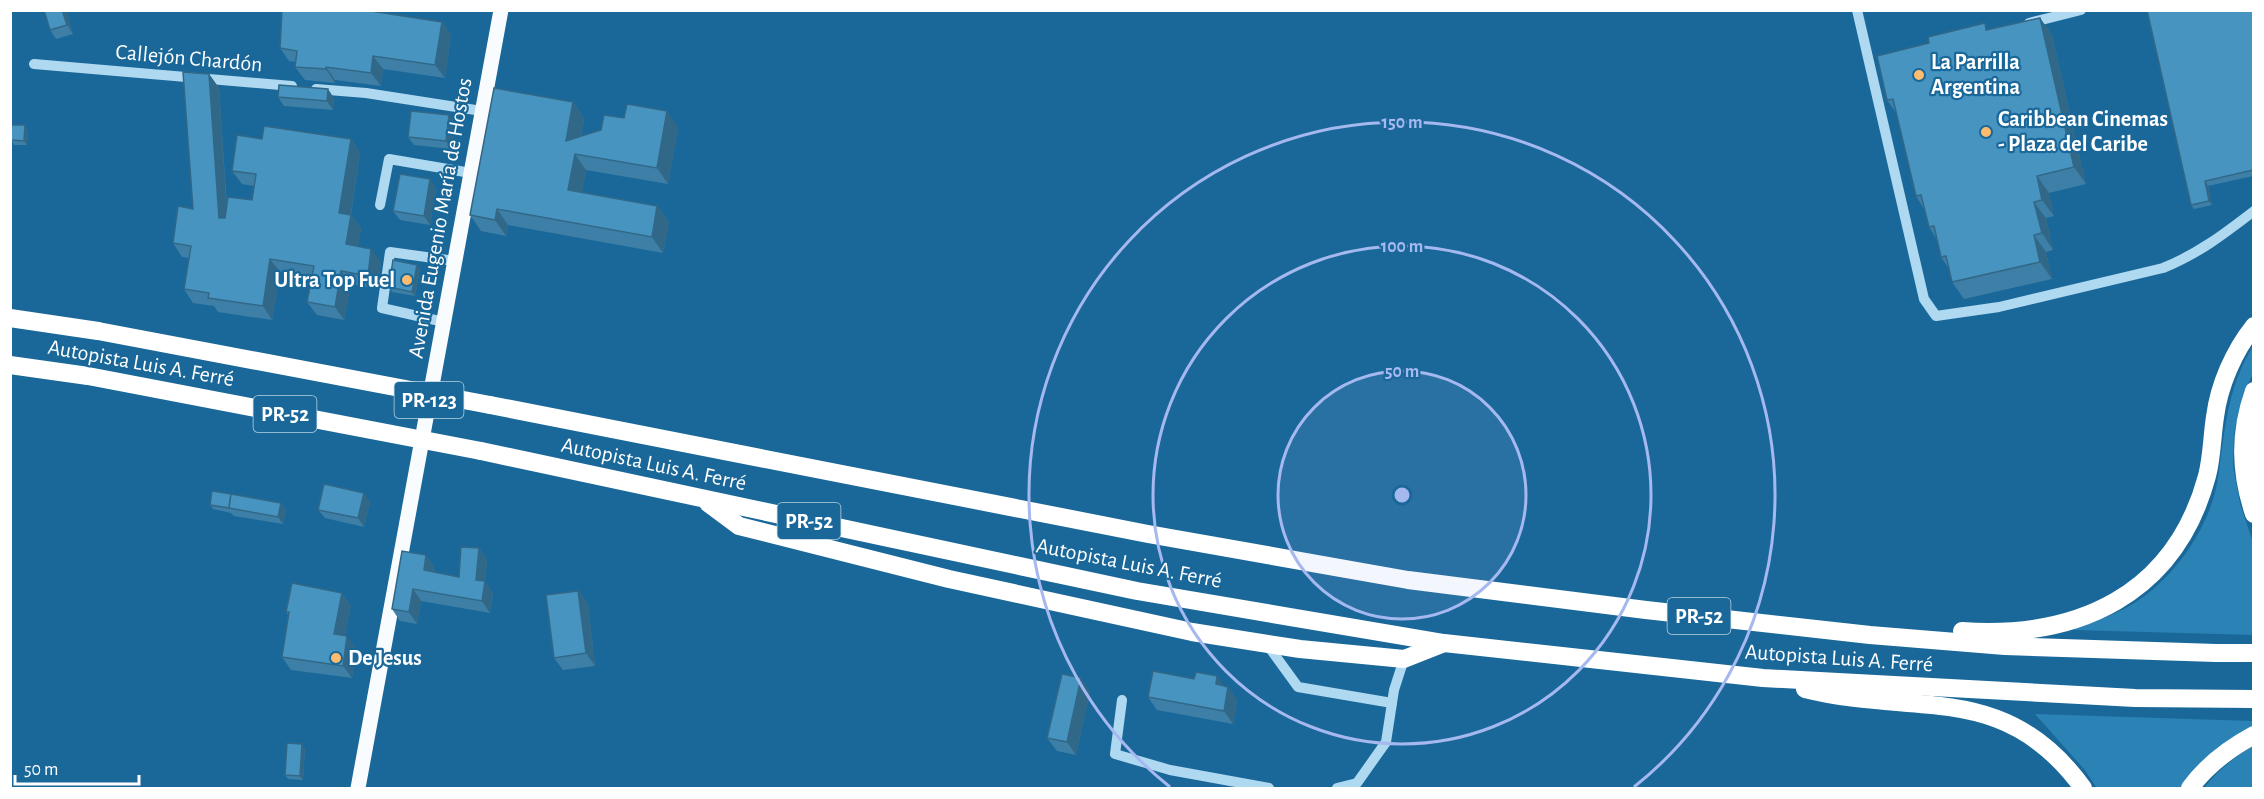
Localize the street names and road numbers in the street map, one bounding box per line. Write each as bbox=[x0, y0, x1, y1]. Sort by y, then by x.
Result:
street label: Callejón Chardón bbox=[115, 41, 263, 75]
street label: Avenida Eugenio María de Hostos bbox=[404, 76, 476, 360]
street label: Autopista Luis A. Ferré bbox=[46, 336, 236, 390]
road number: PR-123 bbox=[394, 382, 464, 418]
road number: PR-52 bbox=[254, 396, 316, 432]
street label: Autopista Luis A. Ferré bbox=[559, 434, 749, 494]
road number: PR-52 bbox=[778, 503, 840, 539]
street label: Autopista Luis A. Ferré bbox=[1034, 534, 1224, 592]
road number: PR-52 bbox=[1668, 598, 1730, 634]
street label: Autopista Luis A. Ferré bbox=[1744, 640, 1934, 676]

